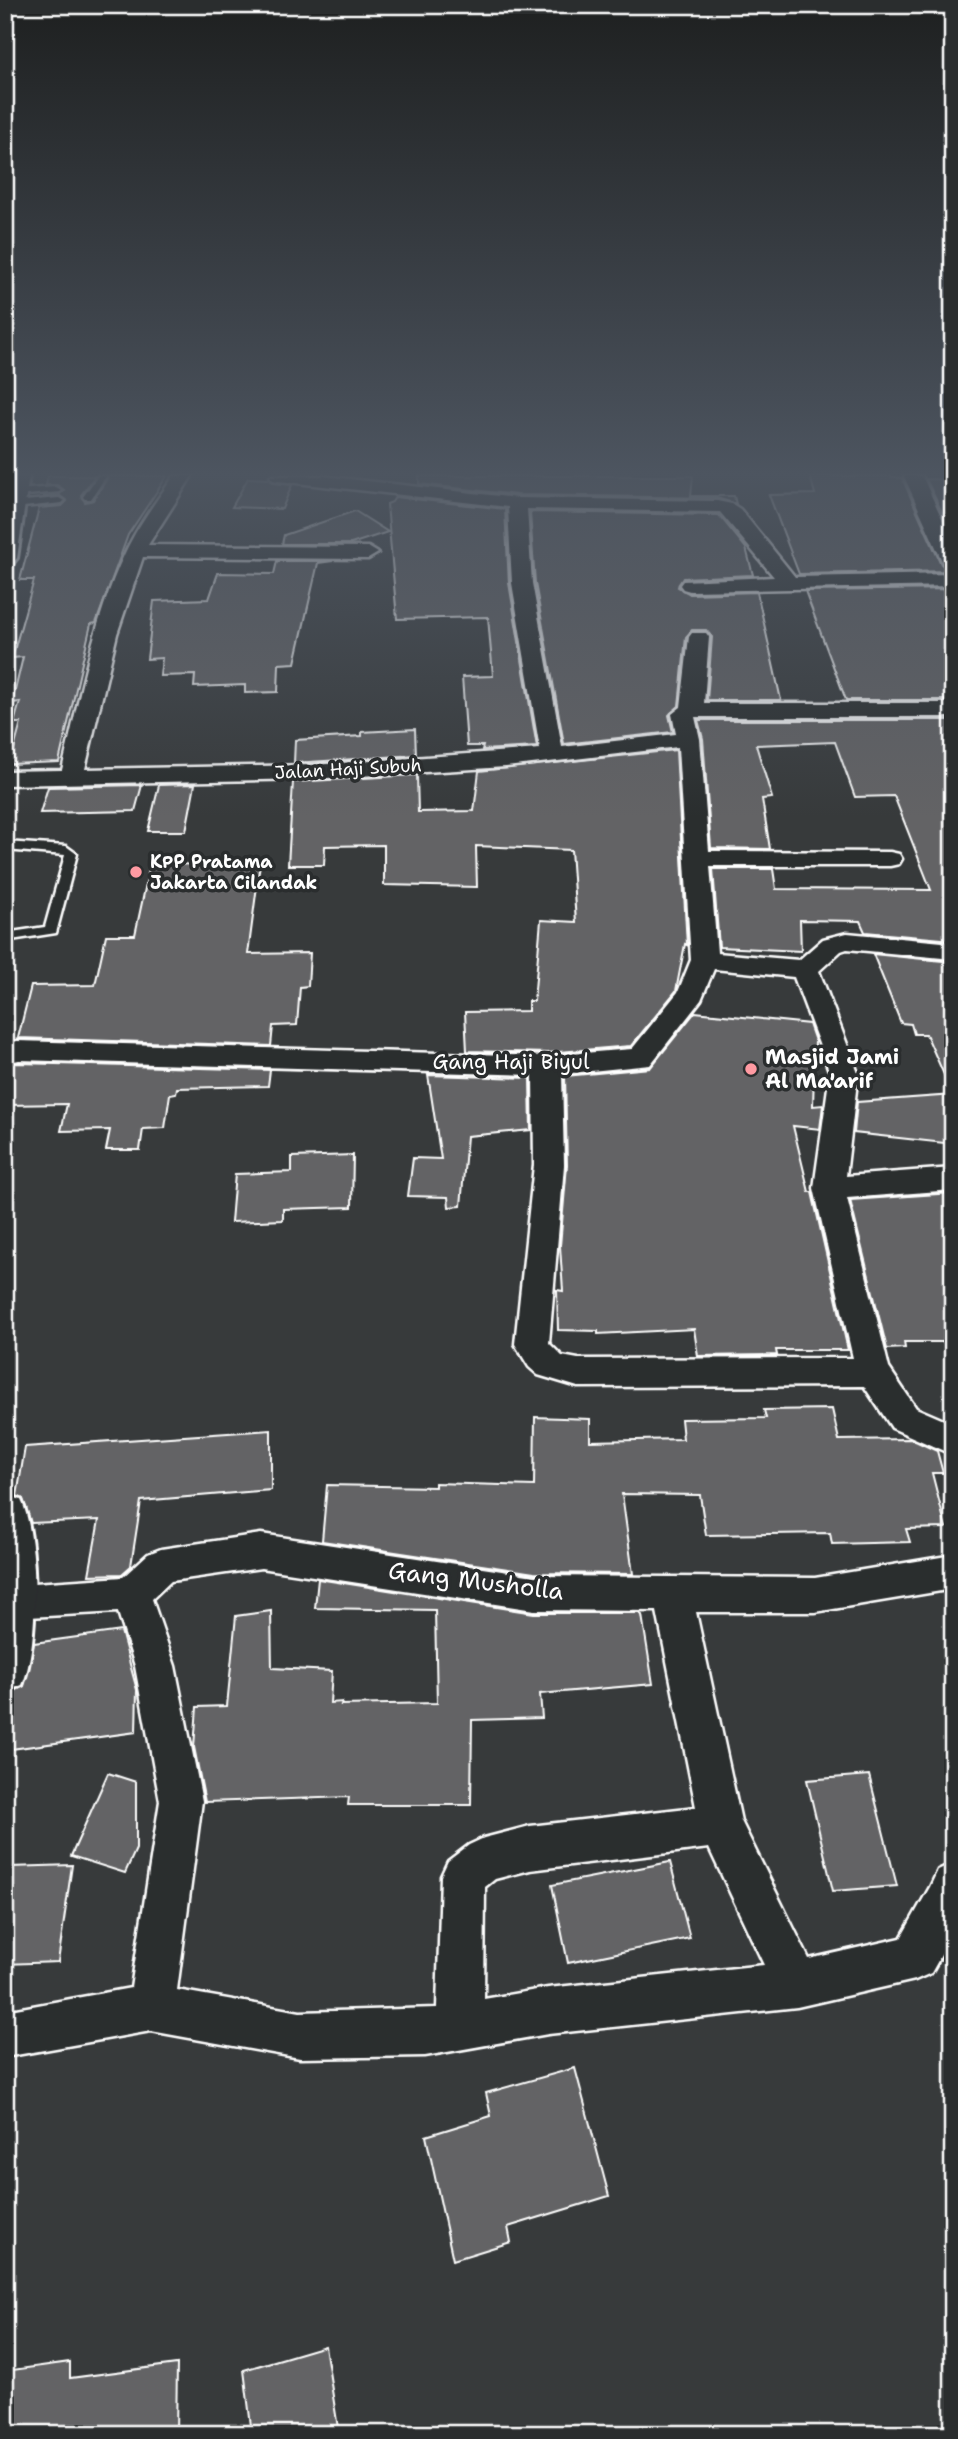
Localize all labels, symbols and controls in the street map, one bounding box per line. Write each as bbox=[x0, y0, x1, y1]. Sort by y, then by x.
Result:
street label: Jalan Haji Subuh bbox=[274, 753, 422, 785]
place label: KPP Pratama Jakarta Cilandak bbox=[150, 850, 317, 895]
marker: KPP Pratama Jakarta Cilandak bbox=[128, 864, 144, 880]
place label: Masjid Jami Al Ma'arif bbox=[765, 1043, 899, 1095]
street label: Gang Haji Biyul bbox=[432, 1048, 590, 1076]
marker: Masjid Jami Al Ma'arif bbox=[743, 1061, 759, 1077]
street label: Gang Musholla bbox=[386, 1554, 566, 1608]

